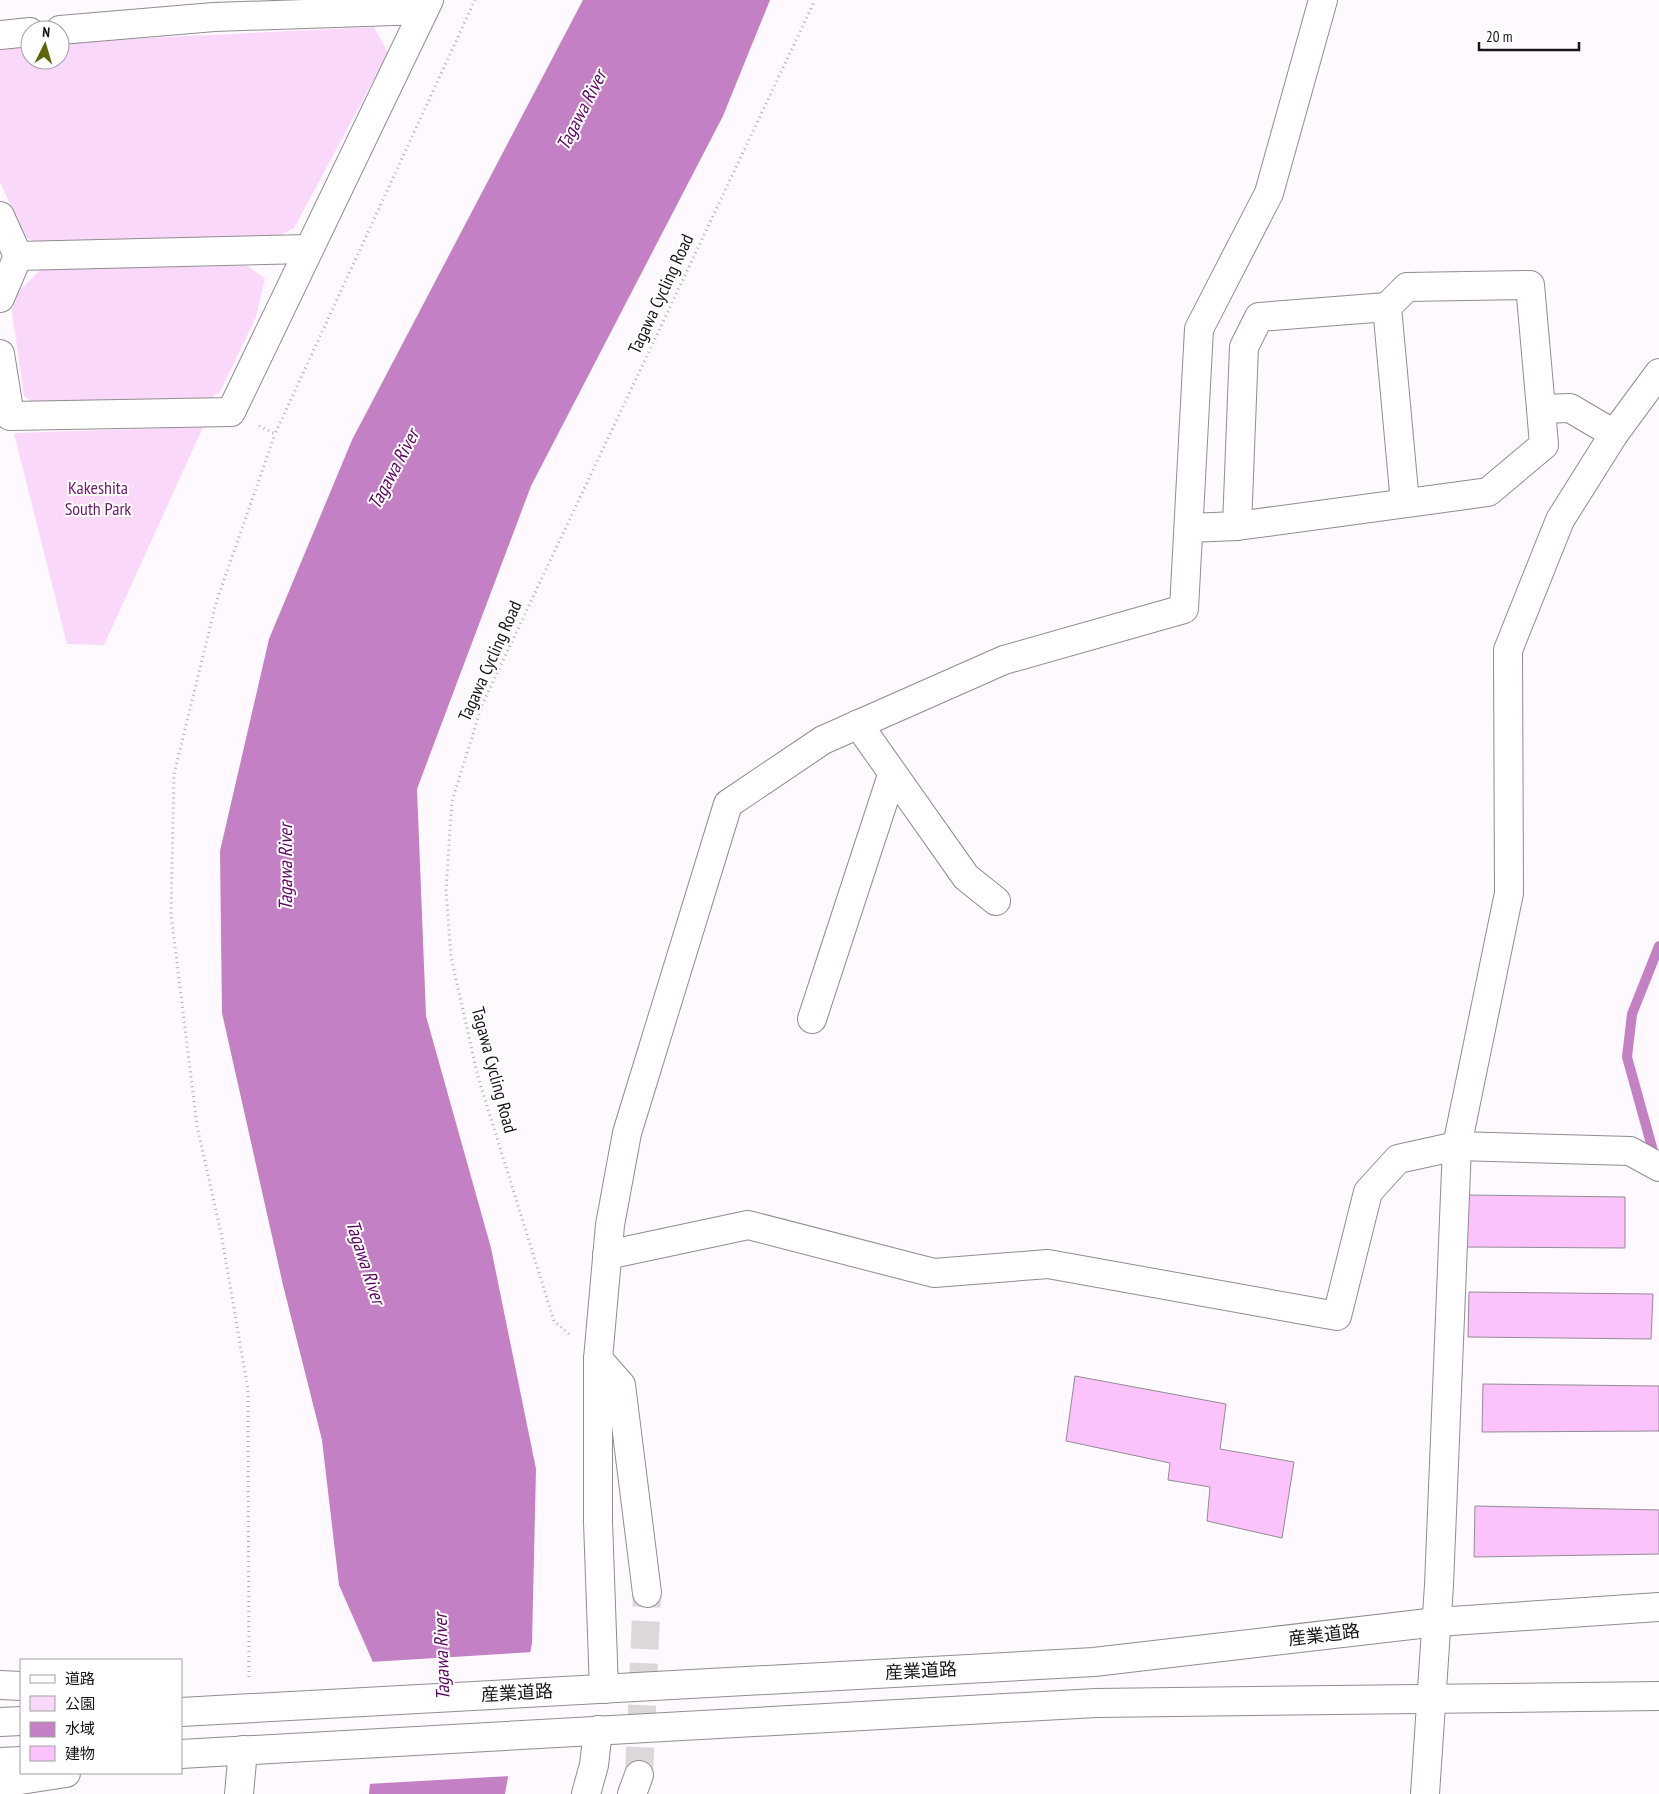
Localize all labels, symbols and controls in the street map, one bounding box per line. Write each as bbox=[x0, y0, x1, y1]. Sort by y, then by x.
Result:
north arrow bbox=[20, 20, 70, 70]
scale bar bbox=[1479, 20, 1579, 52]
text: N bbox=[42, 23, 51, 41]
text: 20 m bbox=[1486, 27, 1512, 46]
water label: Tagawa River bbox=[551, 63, 613, 154]
street label: Tagawa Cycling Road bbox=[623, 230, 698, 357]
water label: Tagawa River bbox=[362, 423, 425, 513]
park label: Kakeshita South Park bbox=[65, 476, 131, 520]
street label: Tagawa Cycling Road bbox=[453, 597, 526, 725]
water label: Tagawa River bbox=[273, 821, 297, 910]
street label: Tagawa Cycling Road bbox=[467, 1004, 522, 1135]
water label: Tagawa River bbox=[341, 1217, 392, 1310]
water label: Tagawa River bbox=[427, 1610, 455, 1701]
street label: 産業道路 bbox=[1287, 1619, 1361, 1650]
street label: 産業道路 bbox=[884, 1657, 958, 1684]
legend bbox=[20, 1659, 182, 1774]
text: 道路 bbox=[65, 1669, 95, 1688]
street label: 産業道路 bbox=[480, 1679, 554, 1706]
text: 公園 bbox=[65, 1694, 95, 1713]
text: 水域 bbox=[65, 1719, 95, 1738]
text: 建物 bbox=[65, 1744, 95, 1763]

